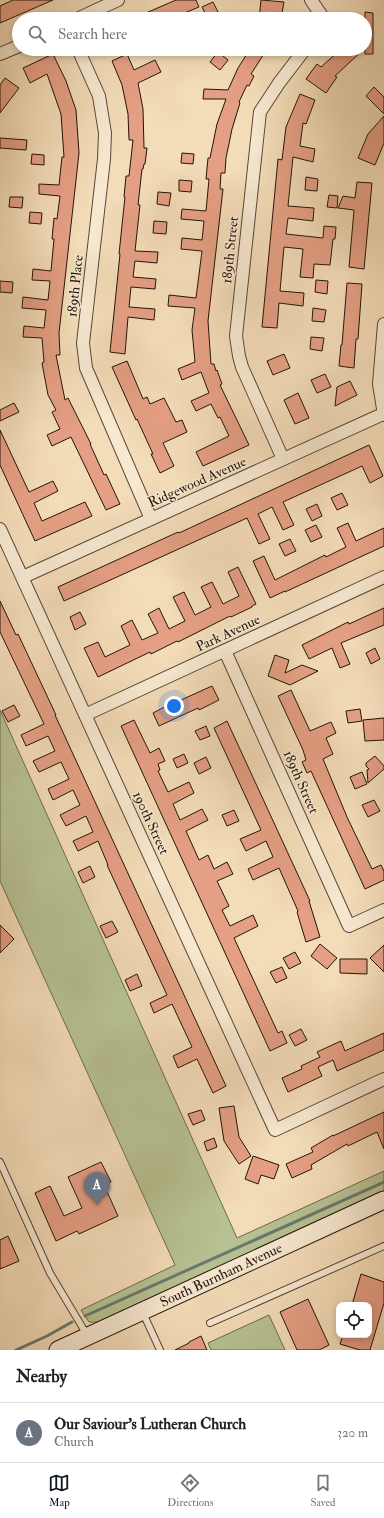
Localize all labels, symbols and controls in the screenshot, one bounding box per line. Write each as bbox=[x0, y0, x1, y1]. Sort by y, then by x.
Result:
search box bbox=[12, 12, 372, 56]
icon: search bbox=[26, 23, 48, 45]
text: Search here bbox=[58, 25, 127, 44]
street label: 189th Street bbox=[218, 215, 242, 284]
street label: 189th Place bbox=[63, 254, 87, 318]
street label: Ridgewood Avenue bbox=[145, 453, 249, 511]
street label: Park Avenue bbox=[193, 611, 263, 655]
your location bbox=[164, 696, 184, 716]
street label: 189th Street bbox=[280, 748, 323, 817]
street label: 190th Street bbox=[129, 789, 173, 858]
pin: A bbox=[84, 1172, 110, 1205]
street label: South Burnham Avenue bbox=[157, 1239, 285, 1311]
map controls bbox=[336, 1302, 372, 1338]
button: locate bbox=[336, 1302, 372, 1338]
text: Nearby bbox=[16, 1366, 67, 1387]
text: Our Saviour's Lutheran Church bbox=[54, 1415, 246, 1434]
text: A bbox=[25, 1425, 33, 1441]
text: 320 m bbox=[337, 1425, 368, 1441]
text: Church bbox=[54, 1434, 94, 1450]
tab: Map bbox=[48, 1472, 70, 1509]
tab: Directions bbox=[167, 1472, 214, 1509]
tab: Saved bbox=[310, 1472, 336, 1509]

